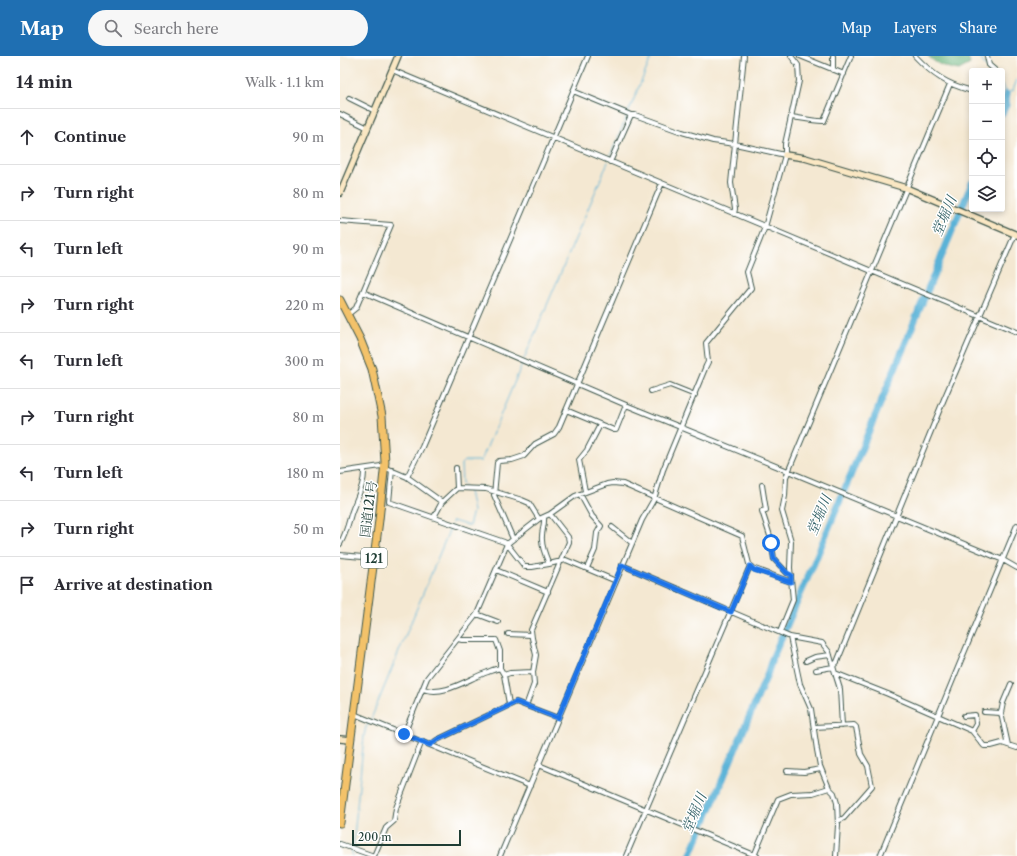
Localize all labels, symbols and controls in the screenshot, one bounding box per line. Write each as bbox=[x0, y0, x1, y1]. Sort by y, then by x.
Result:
search box bbox=[88, 10, 368, 46]
text: Map bbox=[20, 17, 64, 40]
icon: search bbox=[102, 17, 124, 39]
text: Search here bbox=[134, 19, 219, 38]
text: Map bbox=[841, 19, 871, 37]
text: Layers bbox=[893, 19, 937, 37]
text: Share bbox=[959, 19, 997, 37]
map controls bbox=[969, 68, 1005, 212]
button: + bbox=[969, 68, 1005, 104]
text: 14 min bbox=[16, 72, 73, 92]
text: Walk · 1.1 km bbox=[245, 74, 324, 90]
button: − bbox=[969, 104, 1005, 140]
icon: ahead bbox=[16, 126, 38, 148]
text: Continue bbox=[54, 127, 126, 146]
text: 90 m bbox=[293, 129, 324, 145]
button: locate bbox=[969, 140, 1005, 176]
button: layers bbox=[969, 176, 1005, 212]
icon: right bbox=[16, 182, 38, 204]
text: Turn right bbox=[54, 183, 134, 202]
text: 80 m bbox=[292, 185, 324, 201]
water label: 堂堀川 bbox=[928, 191, 961, 239]
icon: left bbox=[16, 238, 38, 260]
text: Turn left bbox=[54, 239, 123, 258]
text: 90 m bbox=[293, 241, 324, 257]
icon: right bbox=[16, 294, 38, 316]
text: Turn right bbox=[54, 295, 134, 314]
text: 220 m bbox=[285, 297, 324, 313]
icon: left bbox=[16, 350, 38, 372]
text: Turn left bbox=[54, 351, 123, 370]
text: 300 m bbox=[285, 353, 324, 369]
icon: right bbox=[16, 406, 38, 428]
text: Turn right bbox=[54, 407, 134, 426]
text: 80 m bbox=[292, 409, 324, 425]
icon: left bbox=[16, 462, 38, 484]
text: Turn left bbox=[54, 463, 123, 482]
text: 180 m bbox=[287, 465, 324, 481]
street label: 国道121号 bbox=[357, 480, 379, 538]
water label: 堂堀川 bbox=[803, 490, 836, 538]
icon: right bbox=[16, 518, 38, 540]
text: Turn right bbox=[54, 519, 134, 538]
text: 50 m bbox=[293, 521, 324, 537]
route start bbox=[762, 534, 780, 552]
road number: 121 bbox=[361, 548, 387, 568]
icon: arrive bbox=[16, 574, 38, 596]
text: Arrive at destination bbox=[54, 575, 213, 594]
route end bbox=[395, 725, 413, 743]
water label: 堂堀川 bbox=[678, 788, 711, 836]
scale bar bbox=[352, 828, 461, 847]
text: 200 m bbox=[358, 830, 391, 844]

